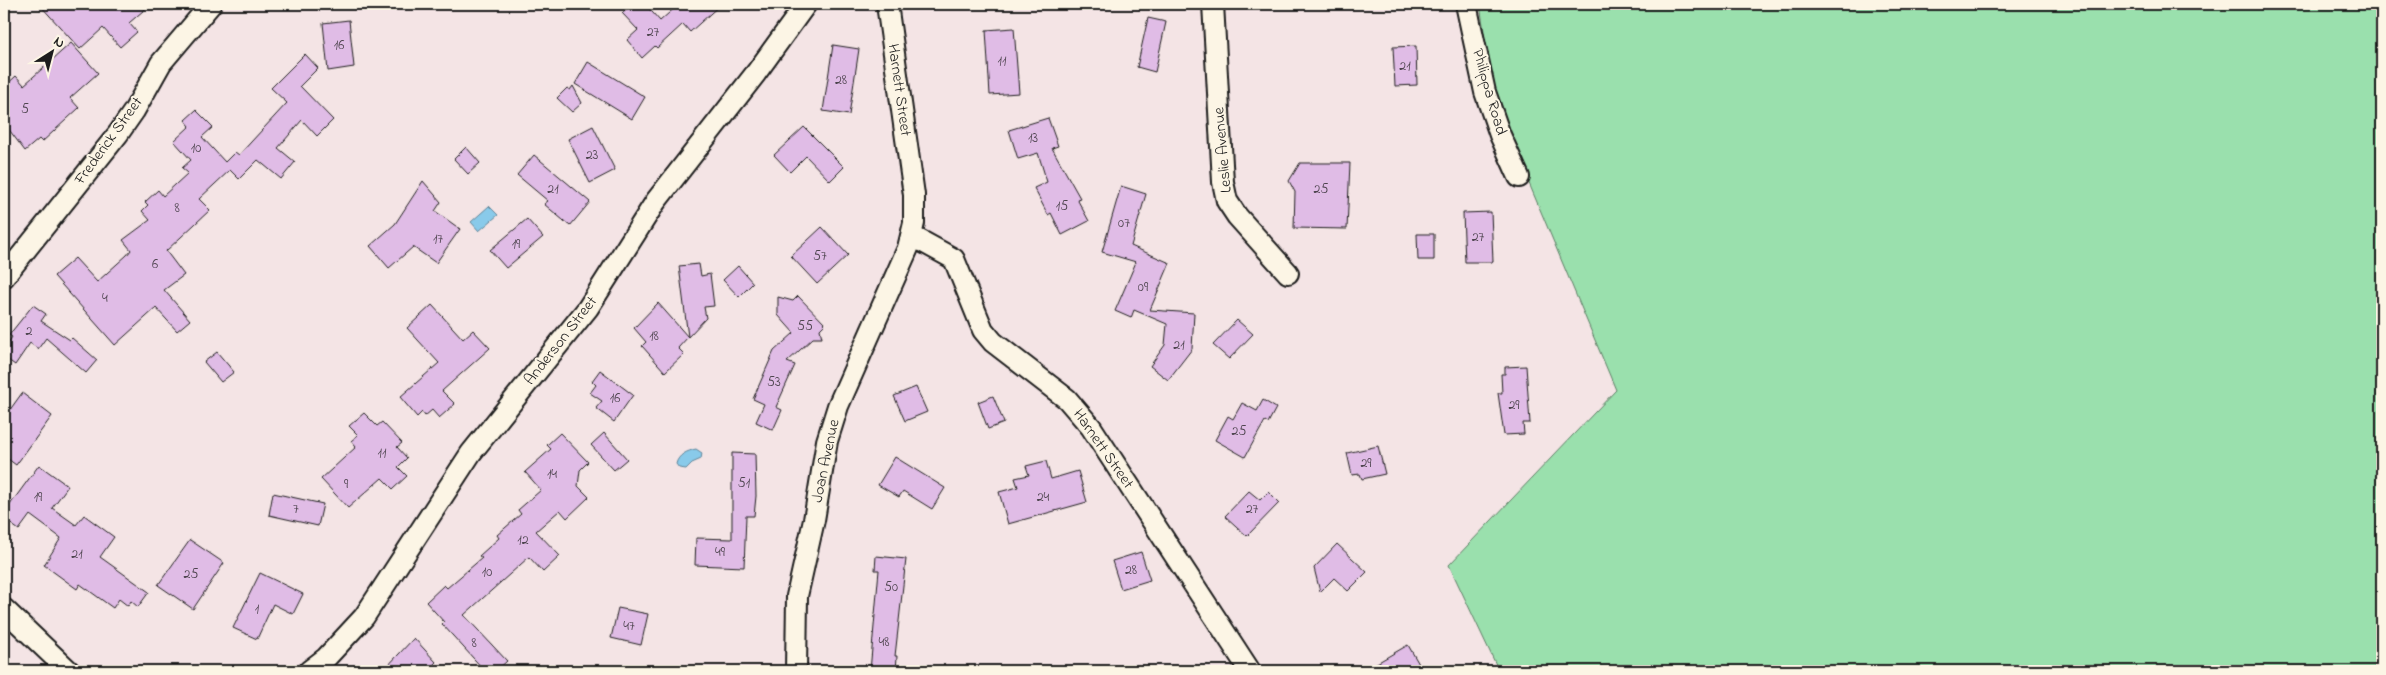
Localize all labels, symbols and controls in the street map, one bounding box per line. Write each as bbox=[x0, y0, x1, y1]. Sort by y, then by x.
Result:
house number: 27 bbox=[647, 22, 660, 43]
north arrow bbox=[28, 28, 78, 78]
text: N bbox=[49, 31, 69, 54]
house number: 16 bbox=[334, 35, 344, 56]
street label: Harnett Street bbox=[881, 42, 917, 138]
street label: Philippa Road bbox=[1465, 46, 1513, 138]
house number: 11 bbox=[998, 51, 1007, 72]
house number: 21 bbox=[1399, 56, 1411, 77]
house number: 28 bbox=[835, 70, 847, 91]
street label: Frederick Street bbox=[68, 92, 150, 191]
house number: 5 bbox=[21, 99, 29, 120]
street label: Leslie Avenue bbox=[1207, 105, 1239, 194]
house number: 13 bbox=[1028, 128, 1038, 149]
house number: 10 bbox=[191, 138, 201, 159]
house number: 23 bbox=[586, 145, 599, 166]
house number: 21 bbox=[547, 179, 559, 200]
house number: 25 bbox=[1314, 179, 1328, 200]
house number: 15 bbox=[1056, 196, 1068, 217]
house number: 8 bbox=[174, 198, 180, 219]
house number: 07 bbox=[1118, 213, 1130, 234]
house number: 27 bbox=[1472, 227, 1485, 248]
house number: 17 bbox=[433, 229, 443, 250]
house number: 19 bbox=[512, 234, 521, 255]
house number: 57 bbox=[813, 246, 827, 267]
house number: 6 bbox=[152, 254, 158, 275]
house number: 09 bbox=[1138, 277, 1149, 298]
house number: 4 bbox=[102, 288, 108, 309]
street label: Anderson Street bbox=[518, 291, 604, 391]
house number: 55 bbox=[797, 316, 813, 337]
house number: 2 bbox=[26, 321, 33, 342]
house number: 18 bbox=[649, 326, 659, 347]
house number: 21 bbox=[1173, 335, 1185, 356]
house number: 53 bbox=[767, 372, 781, 393]
house number: 16 bbox=[610, 388, 620, 409]
house number: 29 bbox=[1508, 395, 1520, 416]
street label: Harnett Street bbox=[1066, 404, 1140, 494]
street label: Joan Avenue bbox=[805, 416, 847, 505]
house number: 25 bbox=[1232, 421, 1246, 442]
house number: 11 bbox=[378, 443, 387, 464]
house number: 29 bbox=[1360, 453, 1372, 474]
house number: 14 bbox=[547, 464, 557, 485]
house number: 51 bbox=[738, 473, 751, 494]
house number: 9 bbox=[344, 474, 349, 495]
house number: 19 bbox=[34, 487, 43, 508]
house number: 24 bbox=[1037, 487, 1050, 508]
house number: 7 bbox=[293, 499, 299, 520]
house number: 27 bbox=[1246, 499, 1259, 520]
house number: 12 bbox=[517, 530, 529, 551]
house number: 49 bbox=[715, 542, 726, 563]
house number: 21 bbox=[71, 544, 83, 565]
house number: 28 bbox=[1125, 560, 1137, 581]
house number: 10 bbox=[482, 562, 492, 583]
house number: 25 bbox=[184, 564, 198, 585]
house number: 50 bbox=[884, 577, 898, 598]
house number: 1 bbox=[255, 599, 260, 620]
house number: 47 bbox=[623, 616, 635, 637]
house number: 48 bbox=[878, 632, 890, 653]
house number: 8 bbox=[471, 633, 477, 654]

